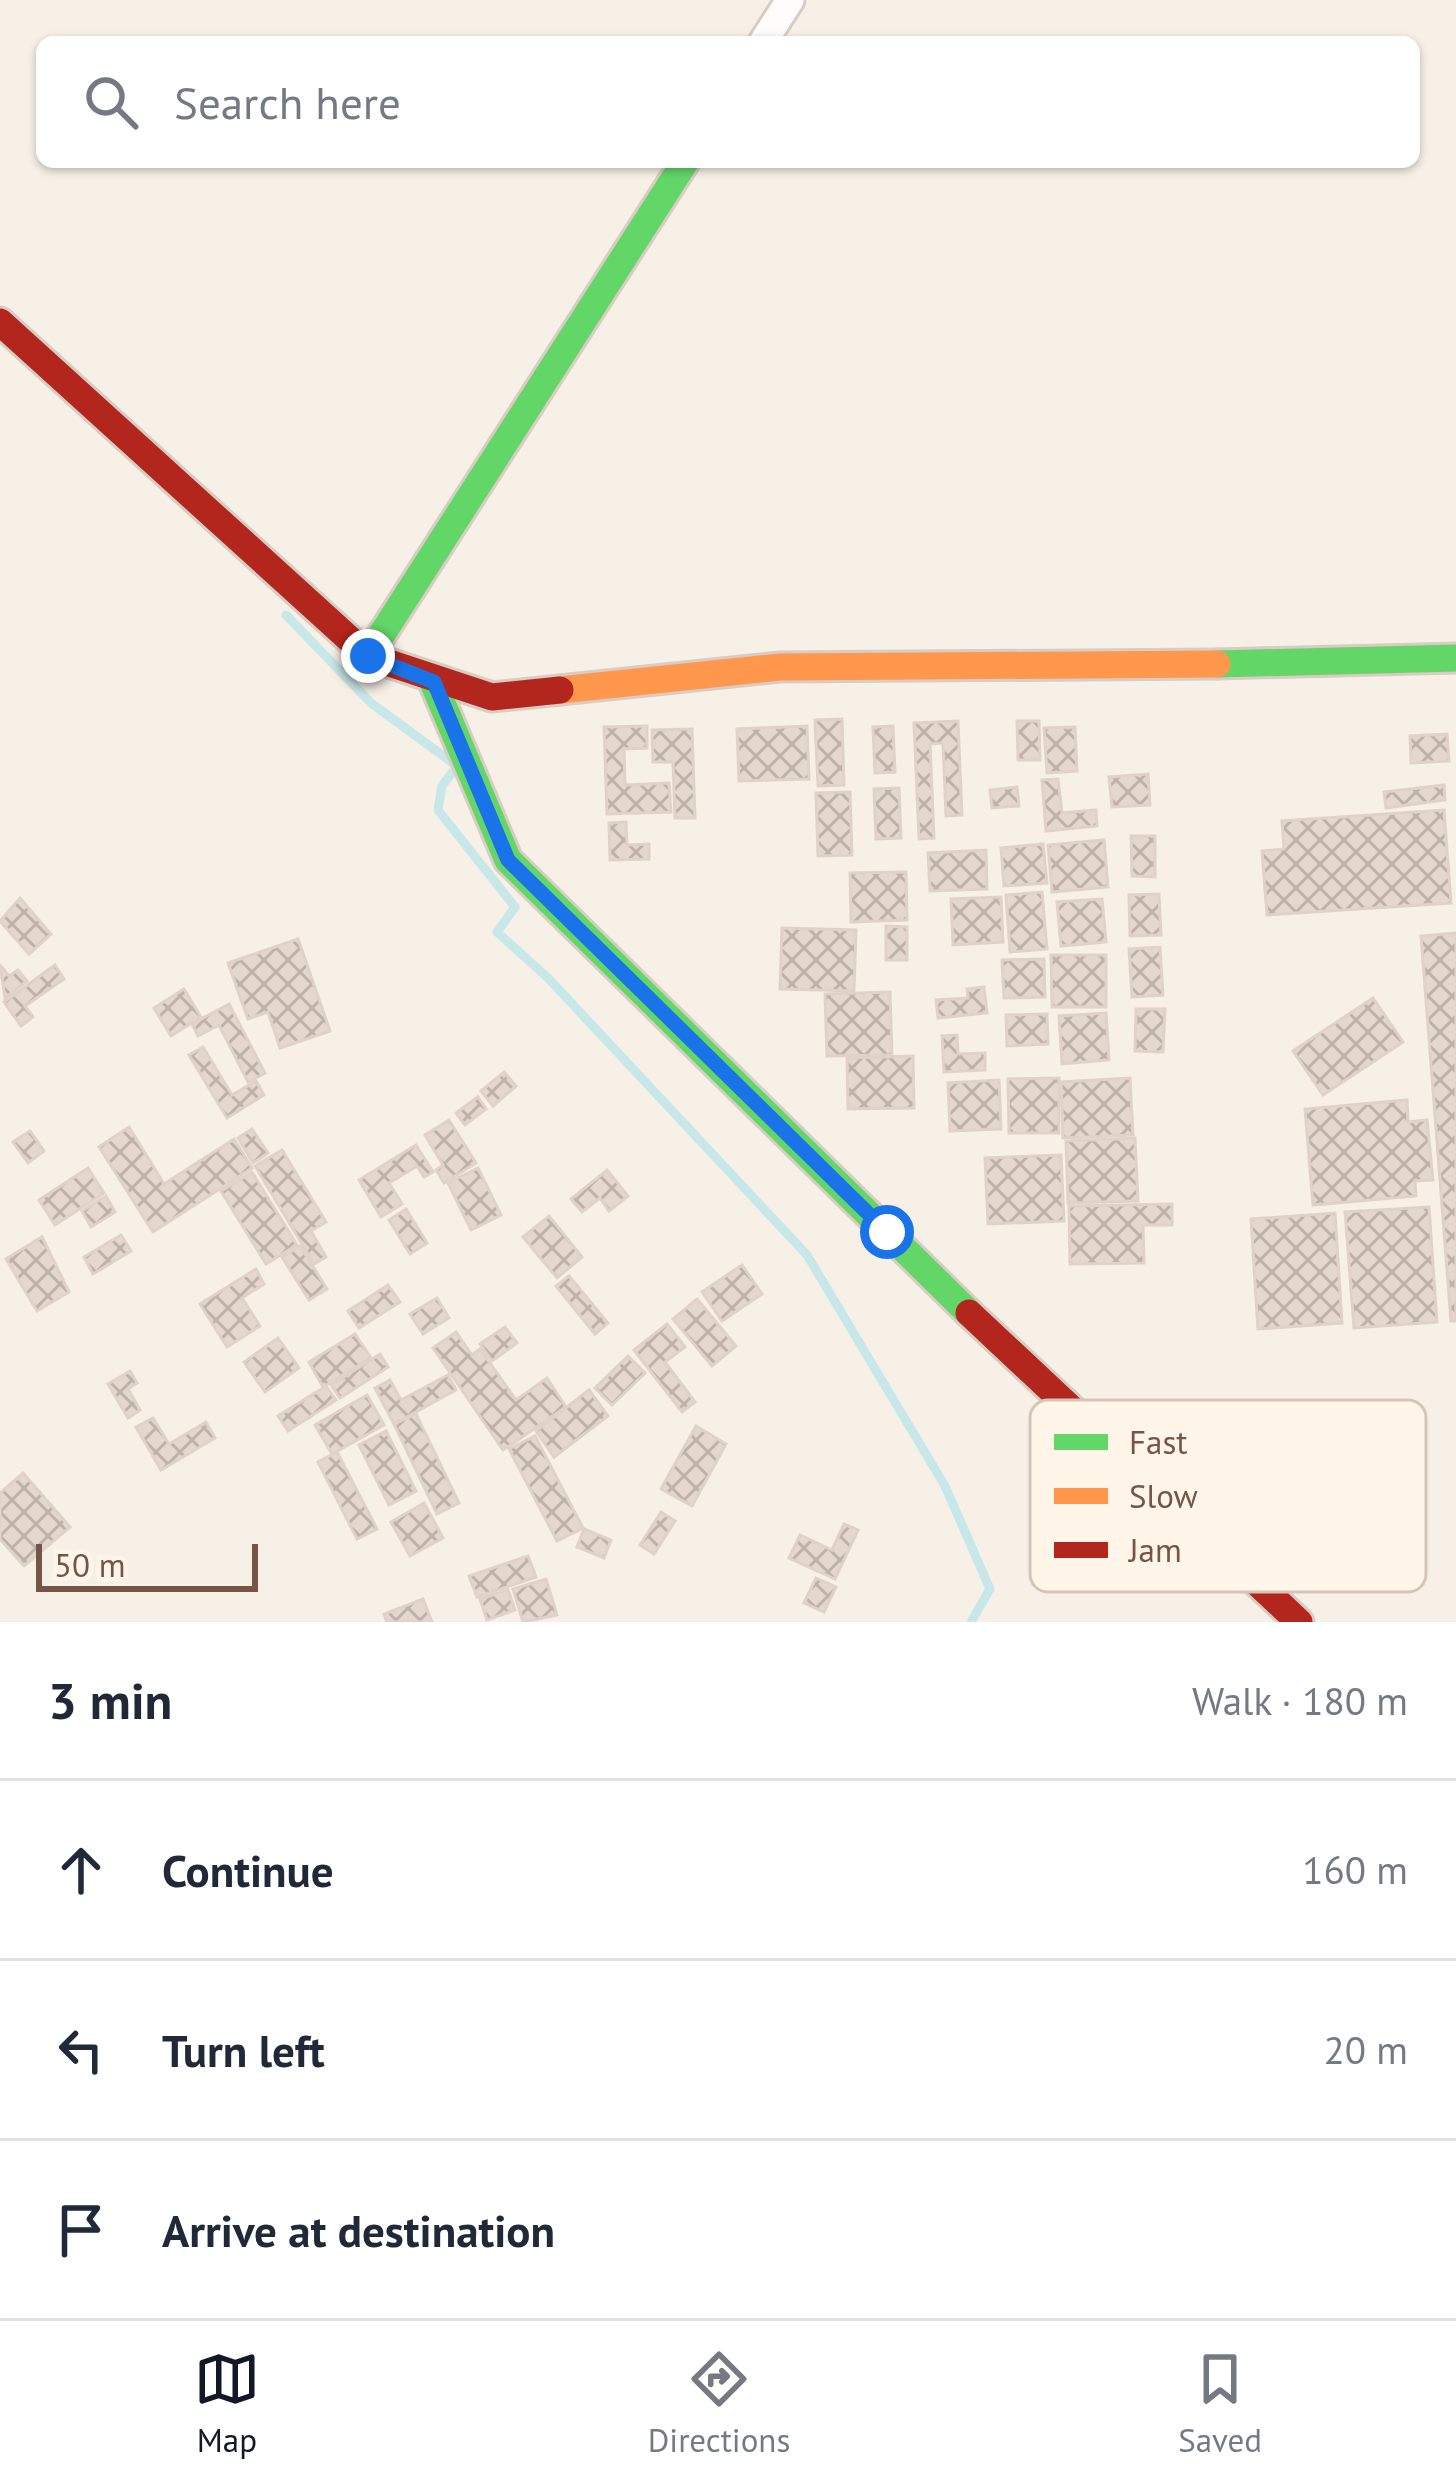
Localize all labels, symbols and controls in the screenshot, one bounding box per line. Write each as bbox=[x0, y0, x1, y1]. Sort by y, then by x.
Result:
search box bbox=[36, 36, 1420, 168]
icon: search bbox=[78, 69, 144, 135]
text: Search here bbox=[174, 73, 401, 131]
route end bbox=[341, 629, 395, 683]
route start bbox=[860, 1205, 914, 1259]
legend bbox=[1030, 1400, 1426, 1592]
text: Fast bbox=[1129, 1420, 1188, 1463]
text: Slow bbox=[1129, 1474, 1198, 1517]
text: Jam bbox=[1127, 1528, 1182, 1571]
scale bar bbox=[36, 1538, 258, 1591]
text: 50 m bbox=[54, 1543, 126, 1586]
text: 3 min bbox=[48, 1667, 172, 1733]
text: Walk · 180 m bbox=[1192, 1675, 1408, 1726]
icon: ahead bbox=[48, 1837, 114, 1903]
text: Continue bbox=[162, 1841, 334, 1899]
text: 160 m bbox=[1302, 1844, 1408, 1895]
icon: left bbox=[48, 2017, 114, 2083]
text: Turn left bbox=[162, 2021, 325, 2079]
text: 20 m bbox=[1323, 2024, 1408, 2075]
icon: arrive bbox=[48, 2197, 114, 2263]
text: Arrive at destination bbox=[162, 2201, 555, 2259]
tab: Map bbox=[194, 2346, 260, 2461]
tab: Directions bbox=[648, 2346, 790, 2461]
tab: Saved bbox=[1178, 2346, 1262, 2461]

